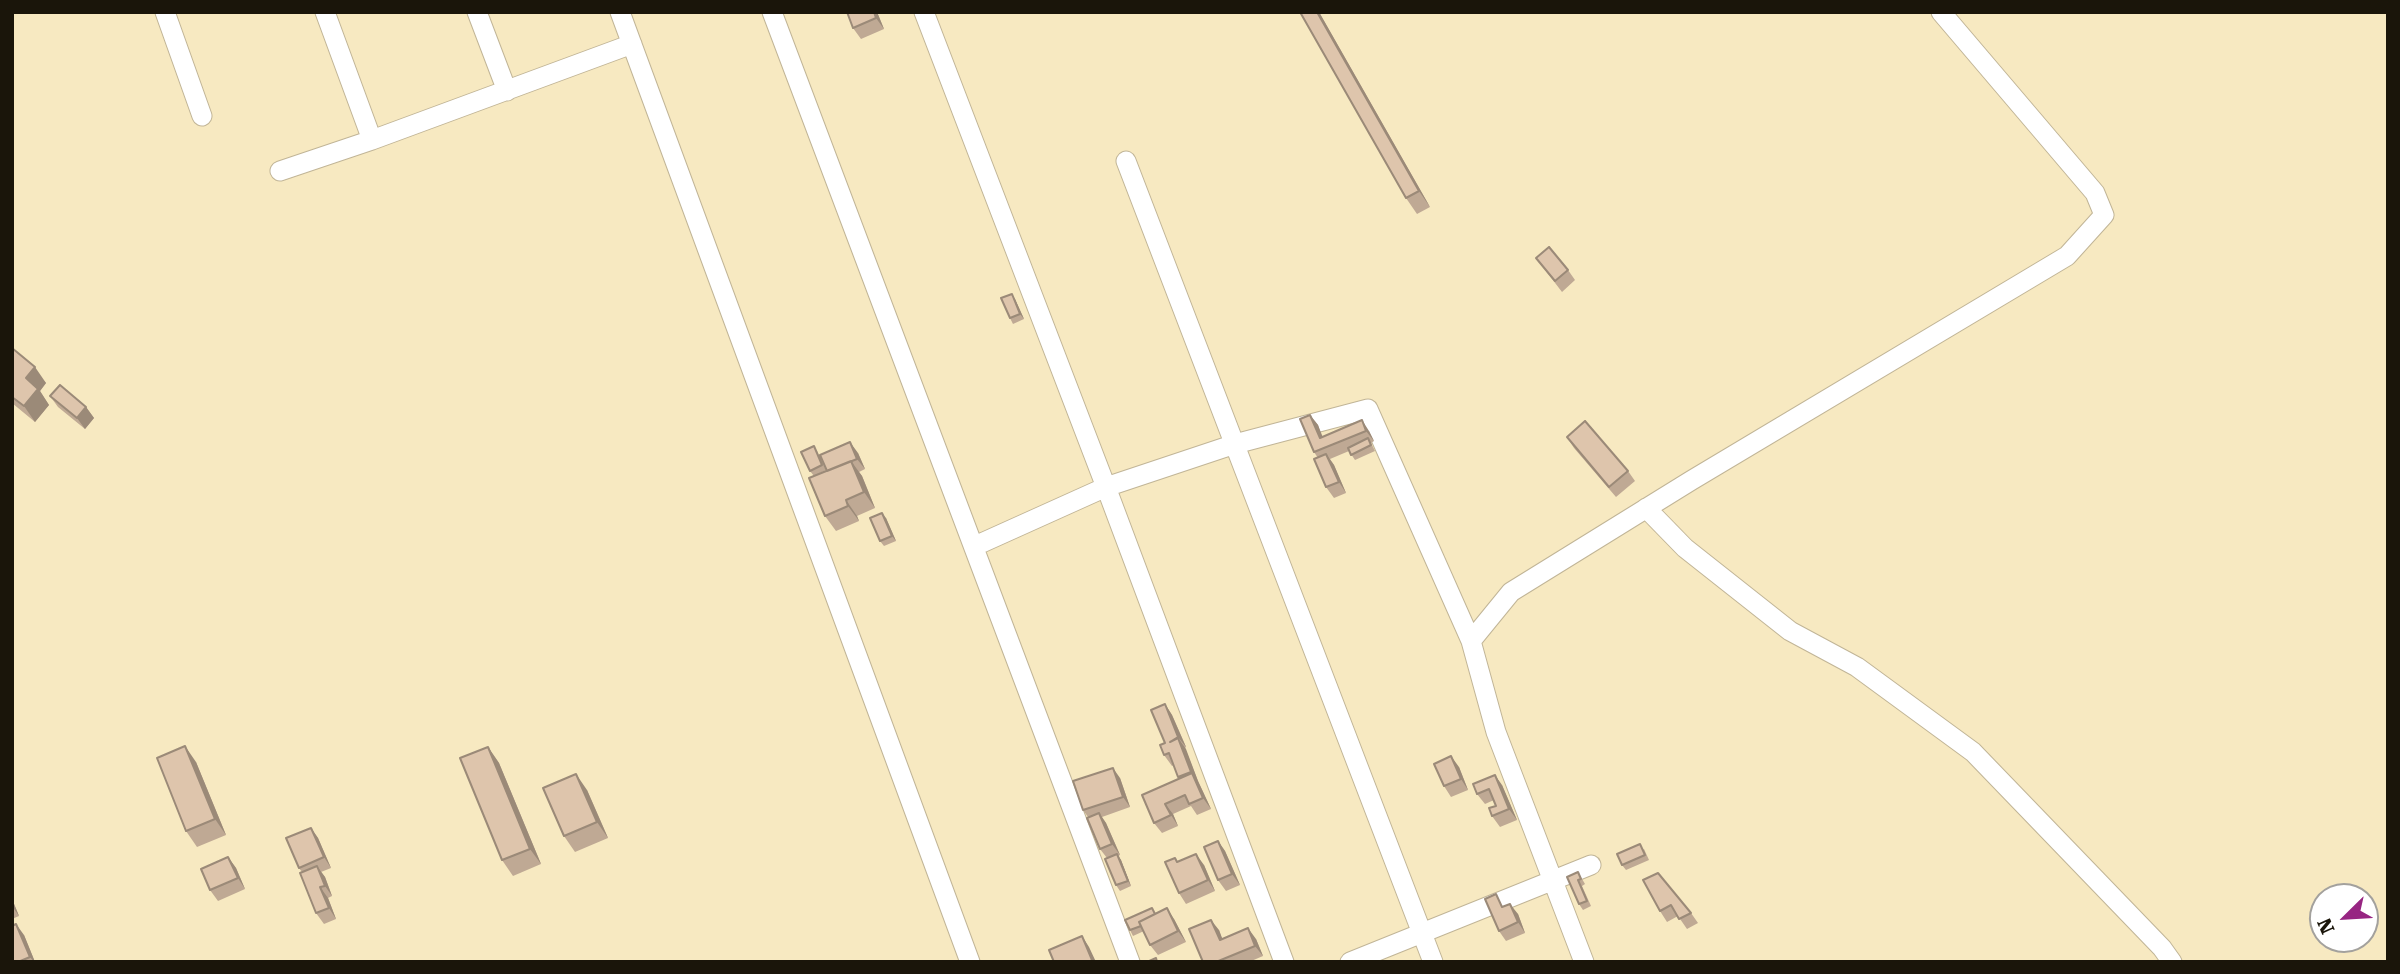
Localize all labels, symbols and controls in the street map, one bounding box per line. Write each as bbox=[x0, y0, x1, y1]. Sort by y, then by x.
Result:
north arrow bbox=[2309, 883, 2379, 953]
text: N bbox=[2313, 915, 2340, 937]

